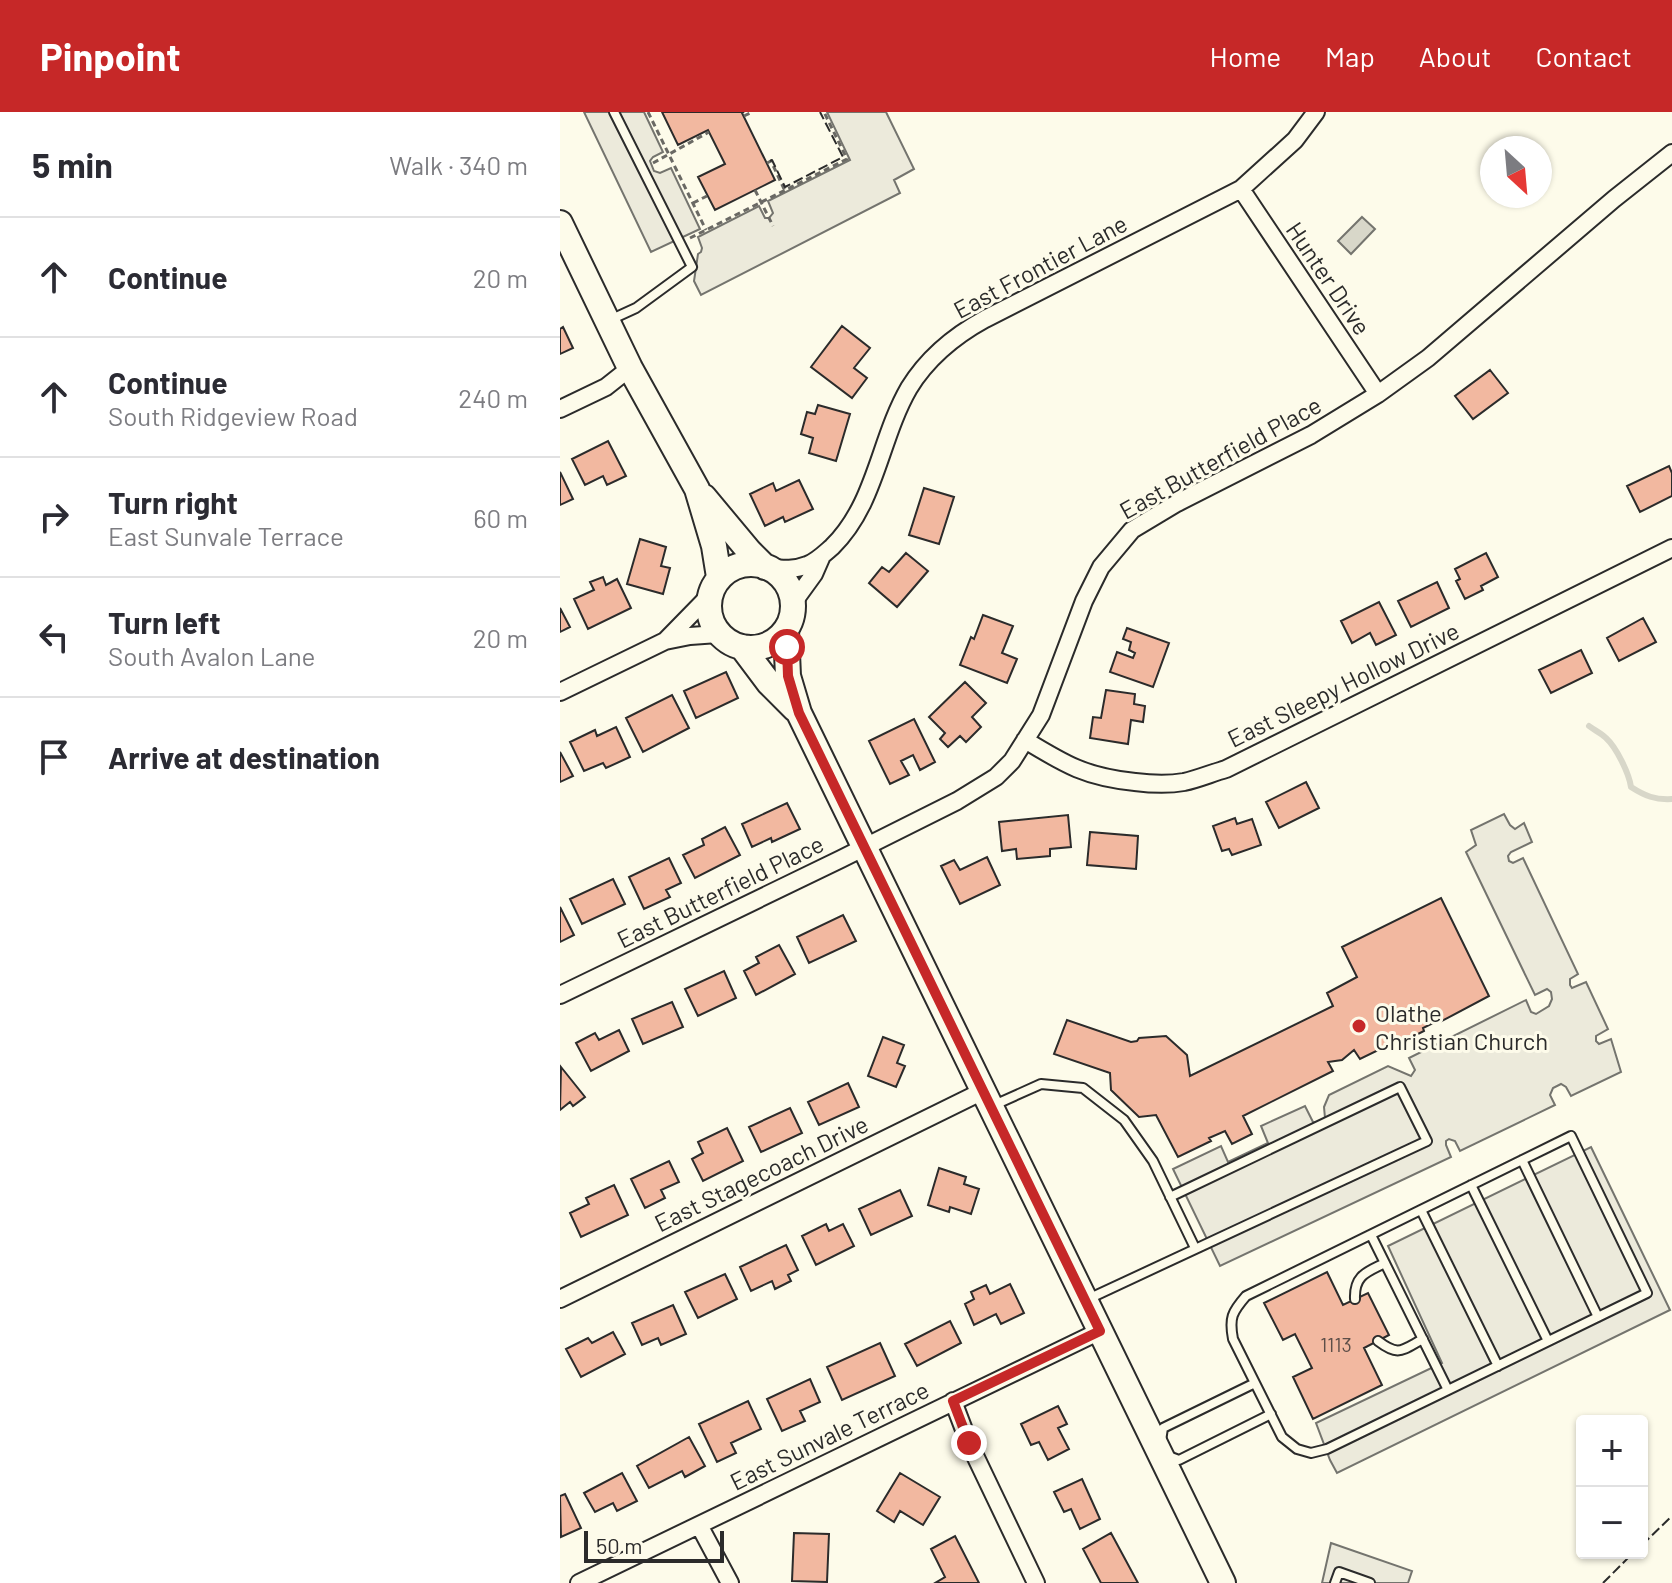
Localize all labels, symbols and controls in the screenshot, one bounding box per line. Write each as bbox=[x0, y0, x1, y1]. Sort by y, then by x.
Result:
text: Pinpoint bbox=[40, 33, 181, 79]
text: Home bbox=[1210, 39, 1281, 73]
text: Map bbox=[1325, 39, 1375, 73]
text: About bbox=[1419, 39, 1491, 73]
text: Contact bbox=[1535, 39, 1632, 73]
north arrow bbox=[1480, 136, 1552, 208]
text: 5 min bbox=[32, 144, 113, 185]
text: Walk · 340 m bbox=[389, 149, 528, 180]
street label: East Frontier Lane bbox=[948, 208, 1132, 324]
street label: Hunter Drive bbox=[1281, 216, 1377, 340]
icon: ahead bbox=[32, 255, 76, 299]
text: Continue bbox=[108, 259, 228, 295]
text: 20 m bbox=[473, 262, 528, 293]
text: Continue bbox=[108, 364, 228, 400]
icon: ahead bbox=[32, 375, 76, 419]
text: 240 m bbox=[458, 382, 528, 413]
street label: East Butterfield Place bbox=[1114, 389, 1326, 525]
text: South Ridgeview Road bbox=[108, 400, 358, 431]
text: Turn right bbox=[108, 484, 238, 520]
icon: right bbox=[32, 495, 76, 539]
text: 60 m bbox=[473, 502, 528, 533]
text: East Sunvale Terrace bbox=[108, 520, 344, 551]
text: Turn left bbox=[108, 604, 221, 640]
icon: left bbox=[32, 615, 76, 659]
street label: East Sleepy Hollow Drive bbox=[1223, 615, 1463, 753]
text: 20 m bbox=[473, 622, 528, 653]
route start bbox=[769, 629, 805, 665]
text: South Avalon Lane bbox=[108, 640, 315, 671]
icon: arrive bbox=[32, 735, 76, 779]
text: Arrive at destination bbox=[108, 739, 380, 775]
street label: East Butterfield Place bbox=[612, 828, 828, 954]
place label: Olathe Christian Church bbox=[1375, 998, 1548, 1055]
marker: Olathe Christian Church bbox=[1350, 1017, 1368, 1035]
street label: East Stagecoach Drive bbox=[650, 1109, 872, 1237]
house number: 1113 bbox=[1320, 1332, 1352, 1356]
street label: East Sunvale Terrace bbox=[725, 1374, 933, 1496]
map controls bbox=[1576, 1415, 1648, 1559]
button: + bbox=[1576, 1415, 1648, 1487]
route end bbox=[951, 1425, 987, 1461]
button: − bbox=[1576, 1487, 1648, 1559]
scale bar bbox=[584, 1527, 724, 1563]
text: 50 m bbox=[596, 1532, 642, 1558]

